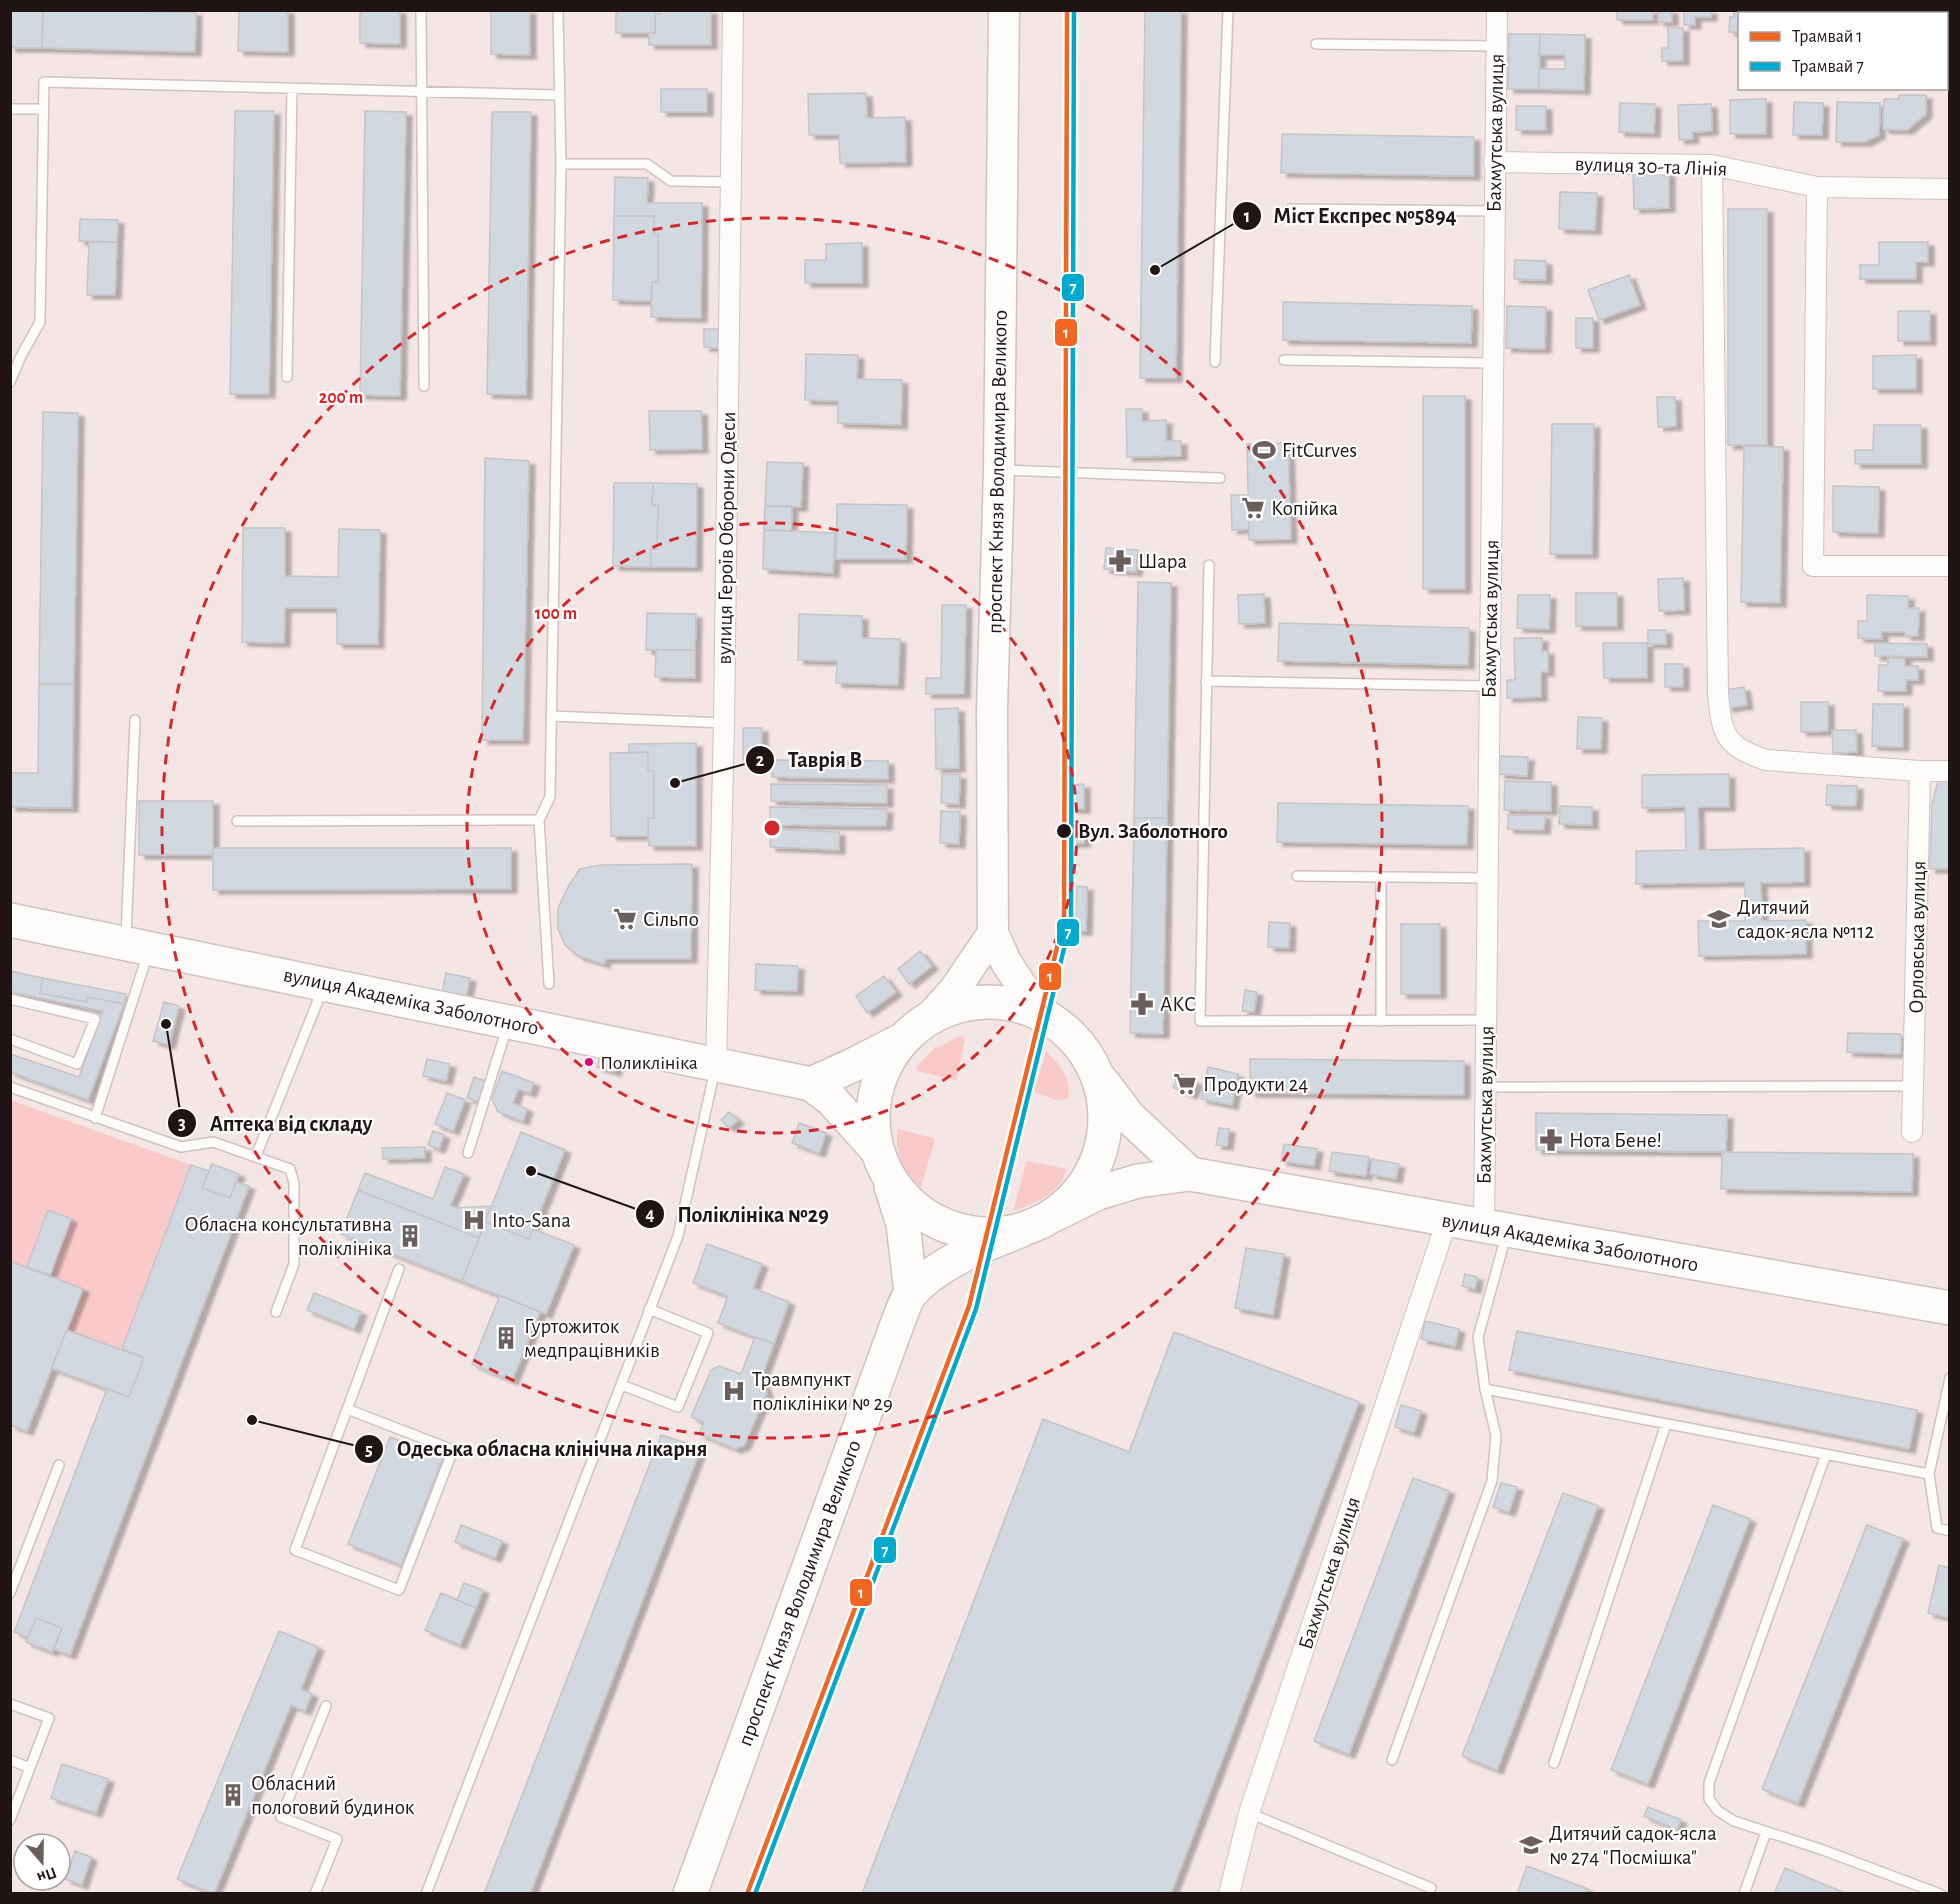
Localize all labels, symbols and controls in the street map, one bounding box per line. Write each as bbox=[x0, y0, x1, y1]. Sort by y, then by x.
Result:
legend bbox=[1738, 12, 1948, 90]
text: Трамвай 1 bbox=[1792, 28, 1863, 46]
street label: Бахмутська вулиця bbox=[1484, 53, 1507, 213]
text: Трамвай 7 bbox=[1792, 58, 1864, 76]
street label: вулиця 30-та Лінія bbox=[1574, 153, 1728, 180]
callout: Міст Експрес №5894 bbox=[1232, 196, 1469, 236]
text: Міст Експрес №5894 bbox=[1273, 205, 1457, 227]
text: 1 bbox=[1244, 208, 1250, 226]
line badge: 7 bbox=[1061, 273, 1085, 302]
text: 7 bbox=[1070, 280, 1077, 296]
street label: проспект Князя Володимира Великого bbox=[984, 310, 1011, 634]
line badge: 1 bbox=[1054, 318, 1078, 347]
text: 1 bbox=[1063, 325, 1069, 341]
text: 200 m bbox=[319, 389, 363, 407]
street label: вулиця Героїв Оборони Одеси bbox=[714, 411, 739, 665]
sports icon: FitCurves bbox=[1251, 437, 1277, 463]
place label: FitCurves bbox=[1282, 440, 1357, 461]
supermarket icon: Копійка bbox=[1240, 495, 1266, 521]
place label: Копійка bbox=[1271, 498, 1338, 519]
street label: Бахмутська вулиця bbox=[1479, 539, 1502, 699]
pharmacy icon: Шара bbox=[1107, 548, 1133, 574]
place label: Шара bbox=[1138, 551, 1187, 572]
text: 100 m bbox=[535, 605, 577, 623]
callout: Таврія В bbox=[745, 740, 874, 780]
text: Таврія В bbox=[788, 749, 862, 771]
text: 2 bbox=[756, 752, 765, 770]
centre of rings bbox=[762, 818, 782, 838]
place label: Вул. Заболотного bbox=[1078, 821, 1228, 842]
marker: Вул. Заболотного bbox=[1055, 822, 1073, 840]
street label: Орловська вулиця bbox=[1906, 860, 1929, 1014]
place label: Дитячий садок-ясла №112 bbox=[1737, 897, 1874, 942]
supermarket icon: Сільпо bbox=[612, 906, 638, 932]
school or university icon: Дитячий садок-ясла №112 bbox=[1706, 906, 1732, 932]
place label: Сільпо bbox=[643, 909, 699, 930]
line badge: 7 bbox=[1056, 918, 1080, 947]
text: 7 bbox=[1065, 925, 1072, 941]
line badge: 1 bbox=[1038, 962, 1062, 991]
street label: вулиця Академіка Заболотного bbox=[281, 964, 540, 1039]
text: 1 bbox=[1047, 969, 1053, 985]
pharmacy icon: АКС bbox=[1129, 991, 1155, 1017]
place label: АКС bbox=[1160, 994, 1196, 1015]
street label: Бахмутська вулиця bbox=[1474, 1025, 1497, 1185]
place label: Поликлініка bbox=[600, 1053, 698, 1073]
marker: Поликлініка bbox=[583, 1056, 595, 1068]
supermarket icon: Продукти 24 bbox=[1172, 1071, 1198, 1097]
place label: Продукти 24 bbox=[1203, 1074, 1308, 1095]
callout: Аптека від складу bbox=[167, 1103, 384, 1143]
text: Аптека від складу bbox=[210, 1113, 372, 1136]
text: 3 bbox=[178, 1115, 186, 1133]
pharmacy icon: Нота Бене! bbox=[1538, 1127, 1564, 1153]
place label: Нота Бене! bbox=[1569, 1130, 1662, 1151]
callout: Поліклініка №29 bbox=[635, 1194, 841, 1234]
text: Поліклініка №29 bbox=[677, 1204, 829, 1226]
text: 4 bbox=[645, 1206, 655, 1224]
hospital icon: Into-Sana bbox=[461, 1207, 487, 1233]
place label: Into-Sana bbox=[492, 1210, 571, 1231]
street label: вулиця Академіка Заболотного bbox=[1440, 1210, 1700, 1275]
place label: Обласна консультативна поліклініка bbox=[185, 1214, 392, 1259]
building icon: Обласна консультативна поліклініка bbox=[397, 1223, 423, 1249]
place label: Гуртожиток медпрацівників bbox=[524, 1316, 660, 1361]
building icon: Гуртожиток медпрацівників bbox=[493, 1325, 519, 1351]
place label: Травмпункт поліклініки № 29 bbox=[752, 1369, 893, 1414]
hospital icon: Травмпункт поліклініки № 29 bbox=[721, 1378, 747, 1404]
callout: Одеська обласна клінічна лікарня bbox=[354, 1429, 719, 1469]
street label: проспект Князя Володимира Великого bbox=[734, 1437, 865, 1749]
text: Одеська обласна клінічна лікарня bbox=[397, 1438, 707, 1460]
text: 5 bbox=[365, 1441, 373, 1459]
street label: Бахмутська вулиця bbox=[1295, 1494, 1364, 1652]
line badge: 7 bbox=[873, 1536, 897, 1564]
text: 7 bbox=[882, 1543, 889, 1559]
line badge: 1 bbox=[849, 1578, 873, 1607]
text: 1 bbox=[858, 1585, 864, 1601]
place label: Обласний пологовий будинок bbox=[251, 1773, 415, 1818]
building icon: Обласний пологовий будинок bbox=[220, 1782, 246, 1808]
place label: Дитячий садок-ясла № 274 "Посмішка" bbox=[1549, 1823, 1717, 1868]
north arrow bbox=[12, 1832, 72, 1892]
school or university icon: Дитячий садок-ясла № 274 "Посмішка" bbox=[1518, 1832, 1544, 1858]
text: Пн bbox=[35, 1864, 59, 1886]

